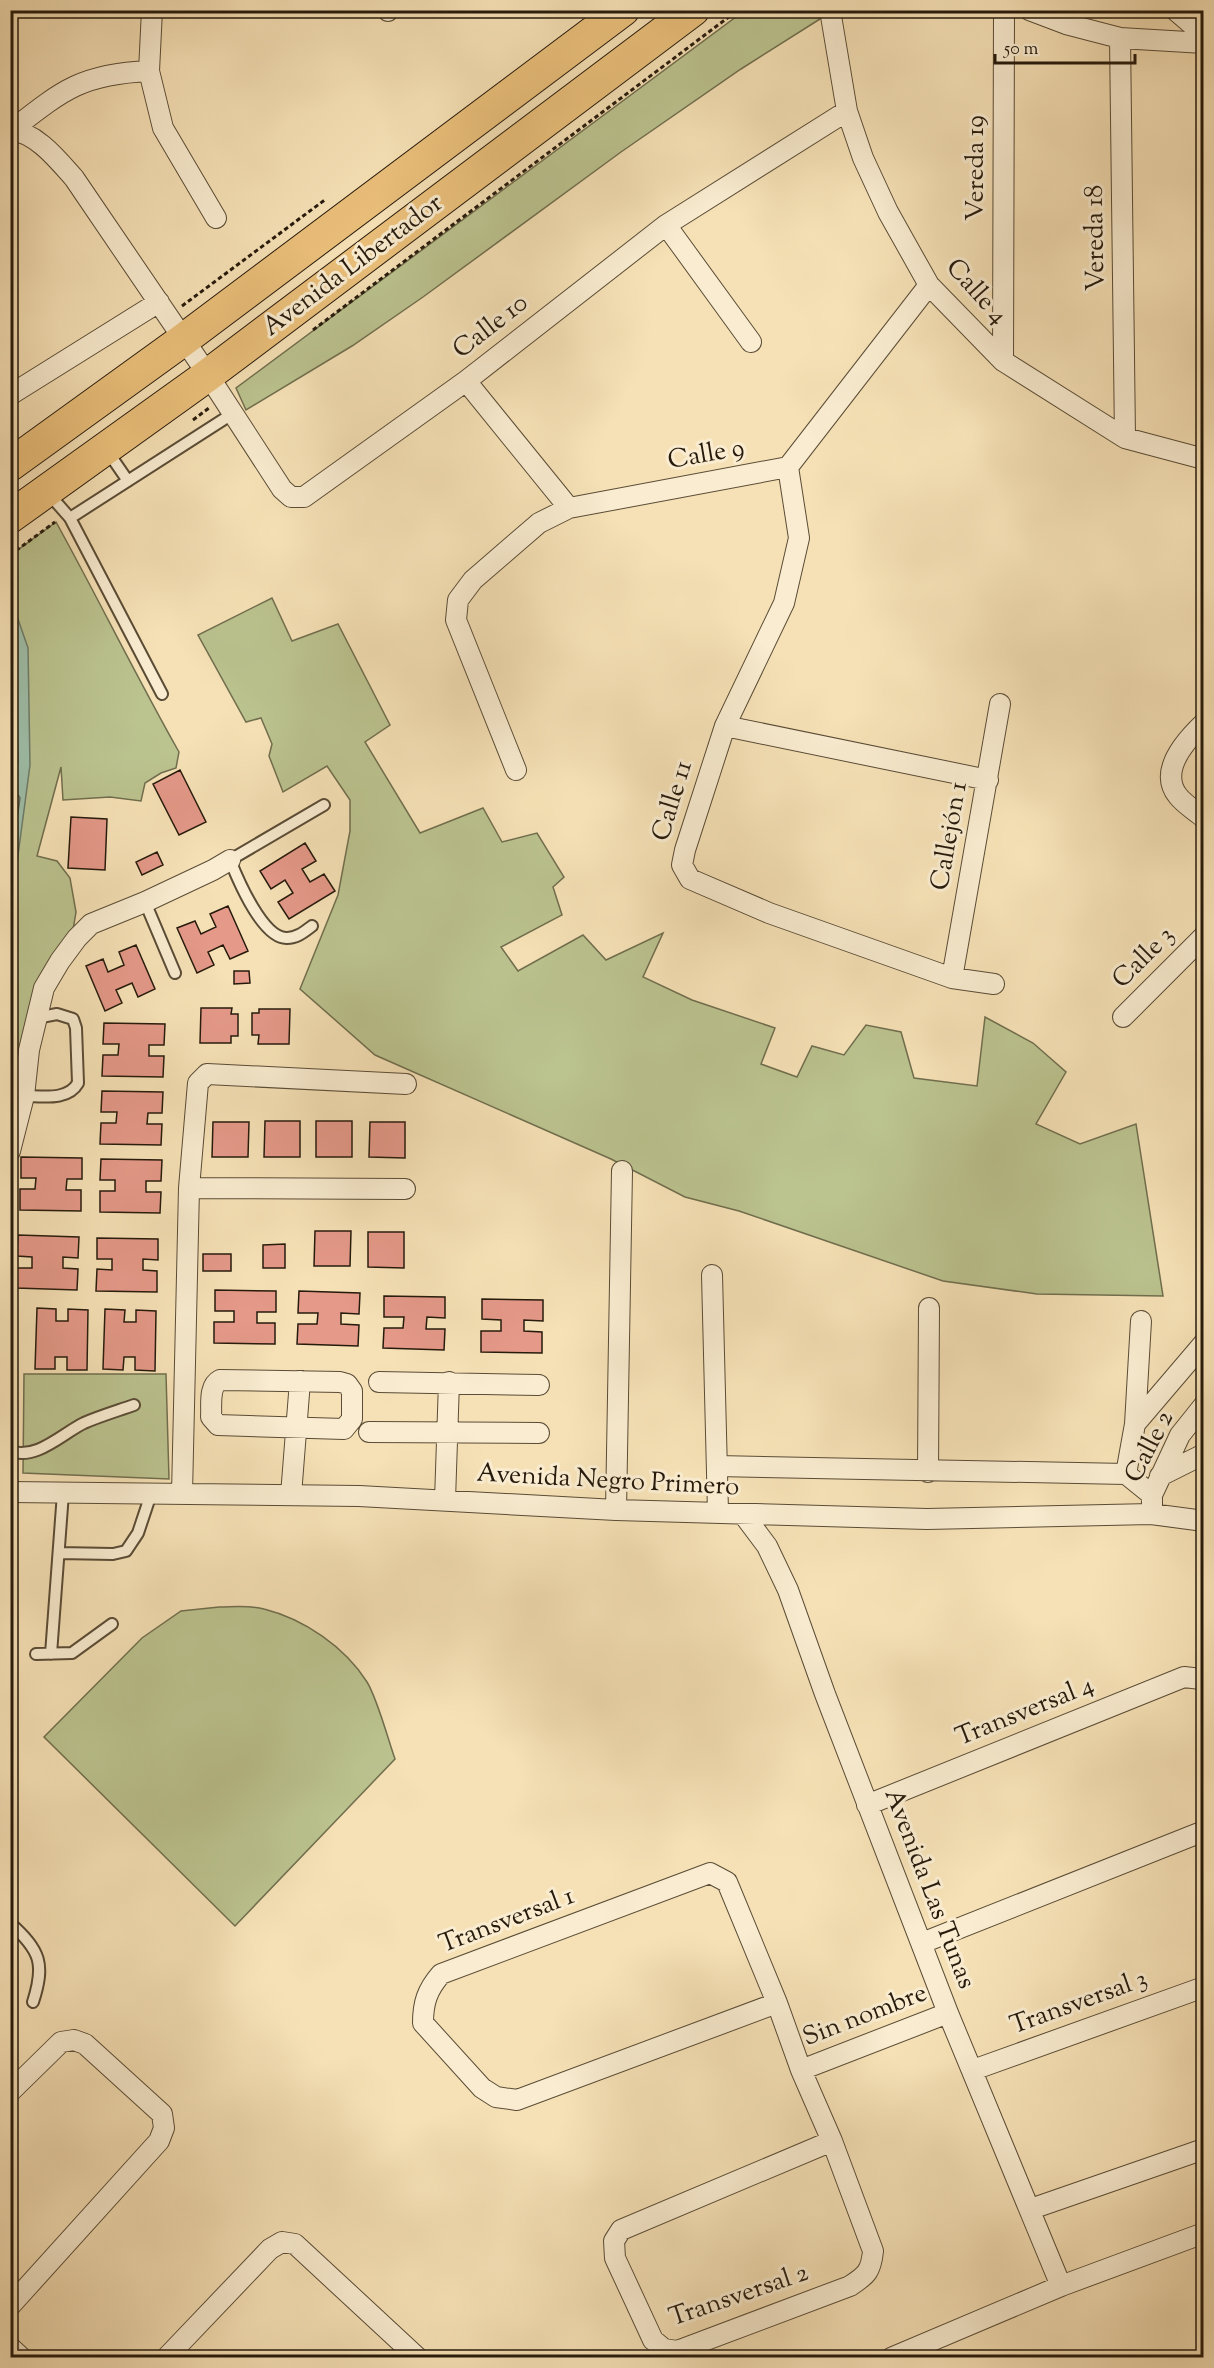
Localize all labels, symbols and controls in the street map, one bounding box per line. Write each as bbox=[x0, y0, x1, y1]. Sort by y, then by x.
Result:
scale bar bbox=[995, 27, 1134, 65]
text: 50 m bbox=[1003, 37, 1039, 63]
street label: Vereda 19 bbox=[958, 115, 995, 221]
street label: Vereda 18 bbox=[1077, 184, 1115, 292]
street label: Avenida Libertador bbox=[255, 186, 451, 346]
street label: Calle 4 bbox=[936, 251, 1016, 333]
street label: Calle 10 bbox=[445, 286, 537, 368]
street label: Calle 9 bbox=[665, 430, 747, 480]
street label: Calle 11 bbox=[643, 756, 703, 846]
street label: Callejón 1 bbox=[922, 778, 978, 893]
street label: Calle 3 bbox=[1104, 918, 1184, 998]
street label: Calle 2 bbox=[1116, 1404, 1184, 1490]
street label: Avenida Negro Primero bbox=[476, 1456, 740, 1506]
street label: Transversal 4 bbox=[950, 1667, 1100, 1757]
street label: Avenida Las Tunas bbox=[874, 1784, 984, 1994]
street label: Transversal 1 bbox=[434, 1878, 580, 1964]
street label: Transversal 3 bbox=[1005, 1961, 1153, 2045]
street label: Sin nombre bbox=[797, 1975, 933, 2057]
street label: Transversal 2 bbox=[664, 2255, 814, 2337]

